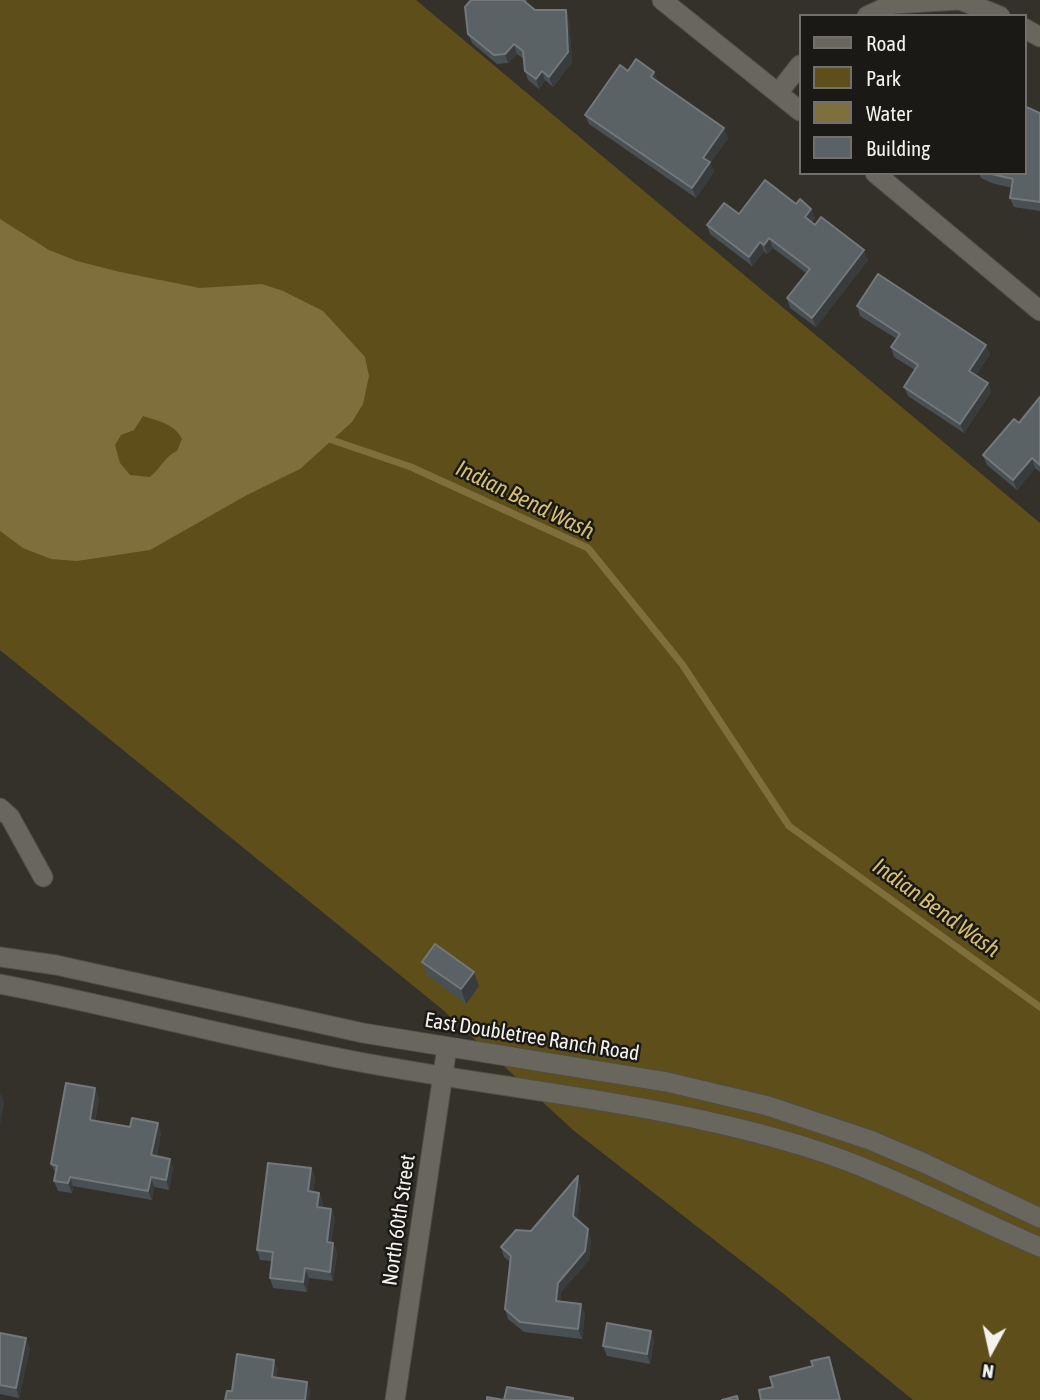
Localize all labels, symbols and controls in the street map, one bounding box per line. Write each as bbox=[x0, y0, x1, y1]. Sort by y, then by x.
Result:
legend bbox=[799, 14, 1026, 175]
text: Road bbox=[866, 31, 906, 55]
text: Park bbox=[866, 66, 901, 90]
text: Water bbox=[866, 101, 912, 125]
text: Building bbox=[866, 136, 930, 160]
water label: Indian Bend Wash bbox=[451, 455, 599, 545]
water label: Indian Bend Wash bbox=[867, 853, 1005, 963]
street label: East Doubletree Ranch Road bbox=[423, 1008, 641, 1066]
street label: North 60th Street bbox=[377, 1153, 421, 1287]
north arrow bbox=[956, 1316, 1026, 1386]
text: N bbox=[981, 1360, 995, 1383]

